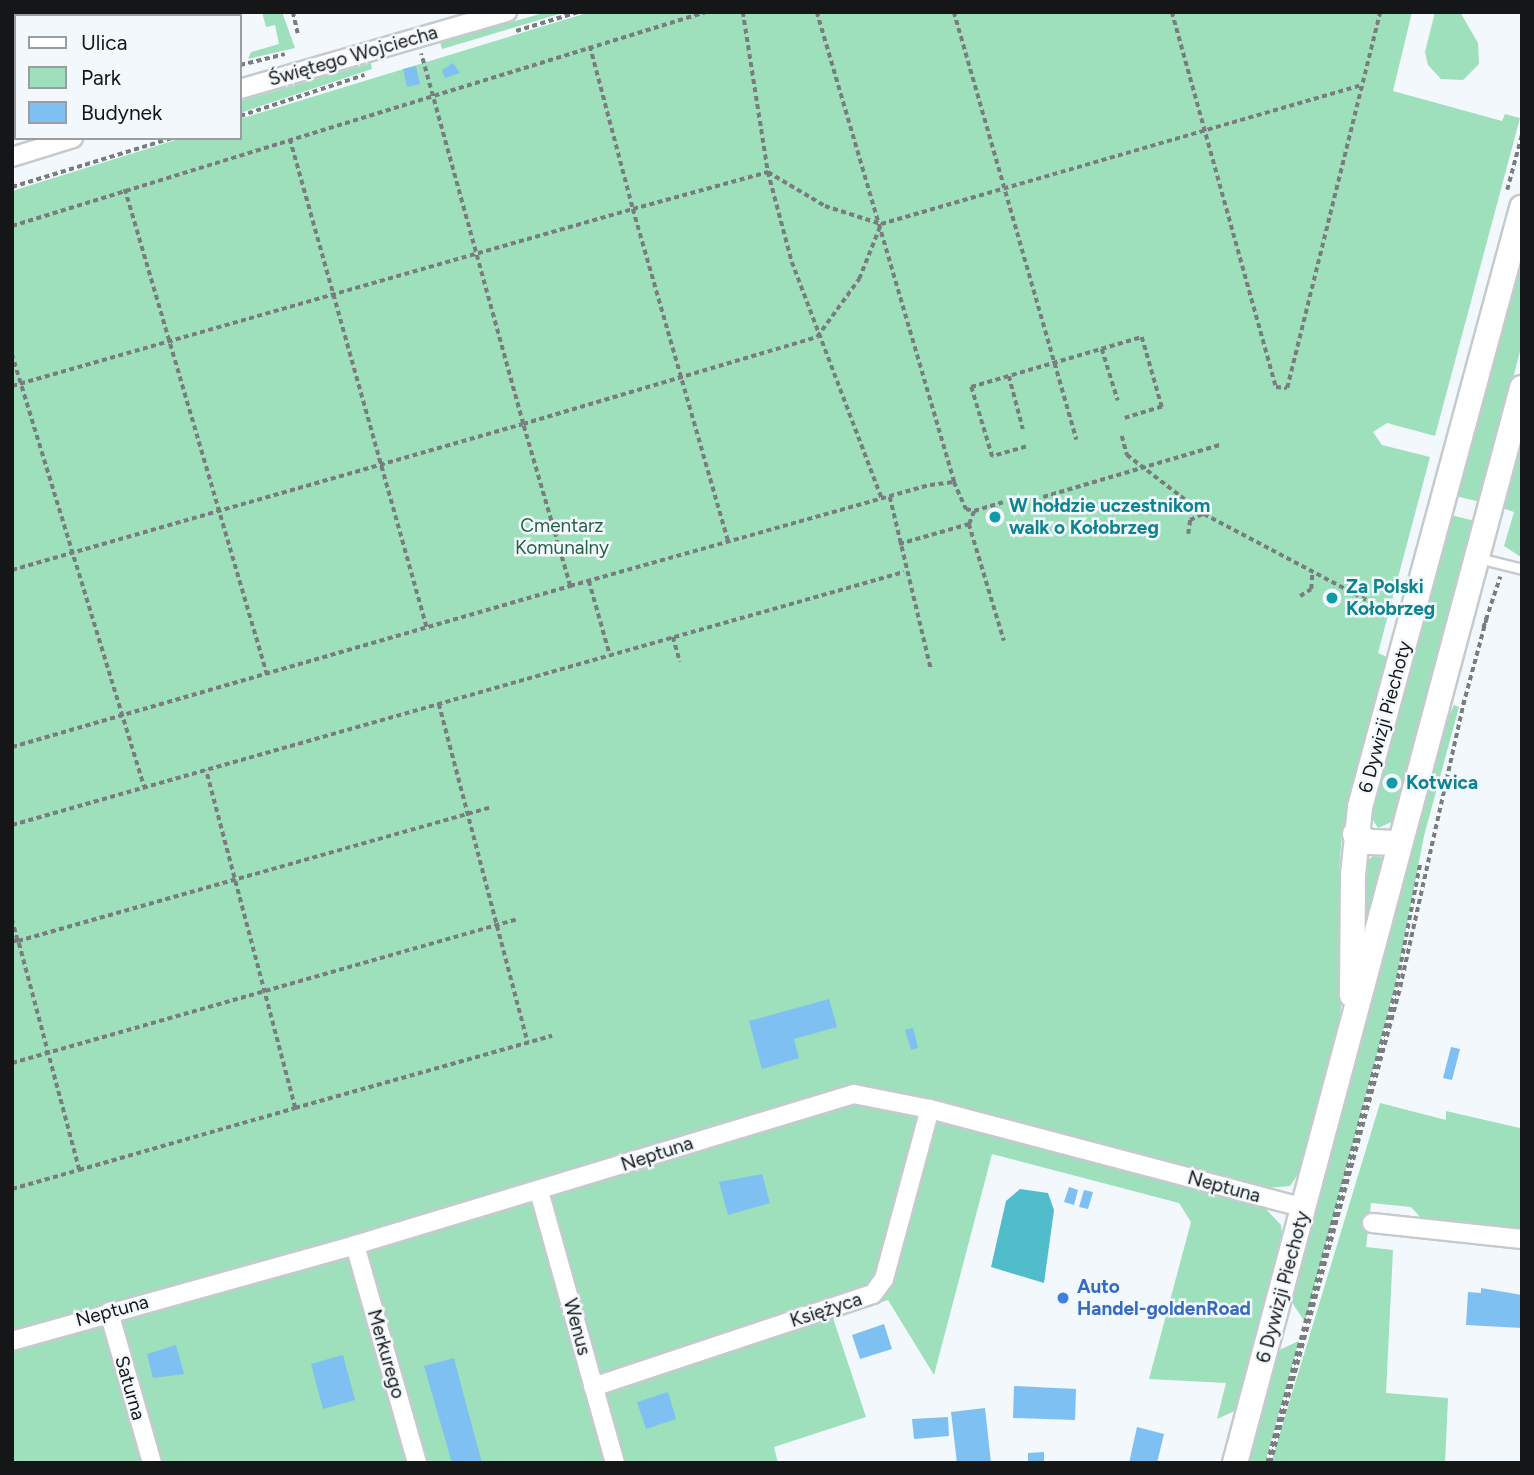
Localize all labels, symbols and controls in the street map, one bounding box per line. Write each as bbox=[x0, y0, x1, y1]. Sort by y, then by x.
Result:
legend bbox=[14, 14, 242, 140]
street label: Świętego Wojciecha bbox=[266, 21, 440, 91]
text: Ulica bbox=[81, 30, 127, 55]
text: Park bbox=[81, 65, 121, 90]
text: Budynek bbox=[81, 100, 162, 125]
place label: W hołdzie uczestnikom walk o Kołobrzeg bbox=[1009, 495, 1210, 539]
marker: W hołdzie uczestnikom walk o Kołobrzeg bbox=[987, 509, 1003, 525]
park label: Cmentarz Komunalny bbox=[515, 515, 609, 559]
place label: Za Polski Kołobrzeg bbox=[1346, 576, 1435, 620]
marker: Za Polski Kołobrzeg bbox=[1324, 590, 1340, 606]
street label: 6 Dywizji Piechoty bbox=[1354, 639, 1416, 795]
place label: Kotwica bbox=[1406, 772, 1478, 794]
marker: Kotwica bbox=[1384, 775, 1400, 791]
street label: Neptuna bbox=[618, 1132, 696, 1176]
street label: Neptuna bbox=[1185, 1166, 1263, 1208]
street label: 6 Dywizji Piechoty bbox=[1252, 1209, 1314, 1365]
place label: Auto Handel-goldenRoad bbox=[1077, 1276, 1251, 1320]
street label: Księżyca bbox=[787, 1288, 865, 1332]
street label: Neptuna bbox=[73, 1290, 151, 1332]
marker: Auto Handel-goldenRoad bbox=[1055, 1290, 1071, 1306]
street label: Wenus bbox=[558, 1296, 596, 1358]
street label: Merkurego bbox=[362, 1307, 410, 1401]
street label: Saturna bbox=[110, 1353, 150, 1423]

